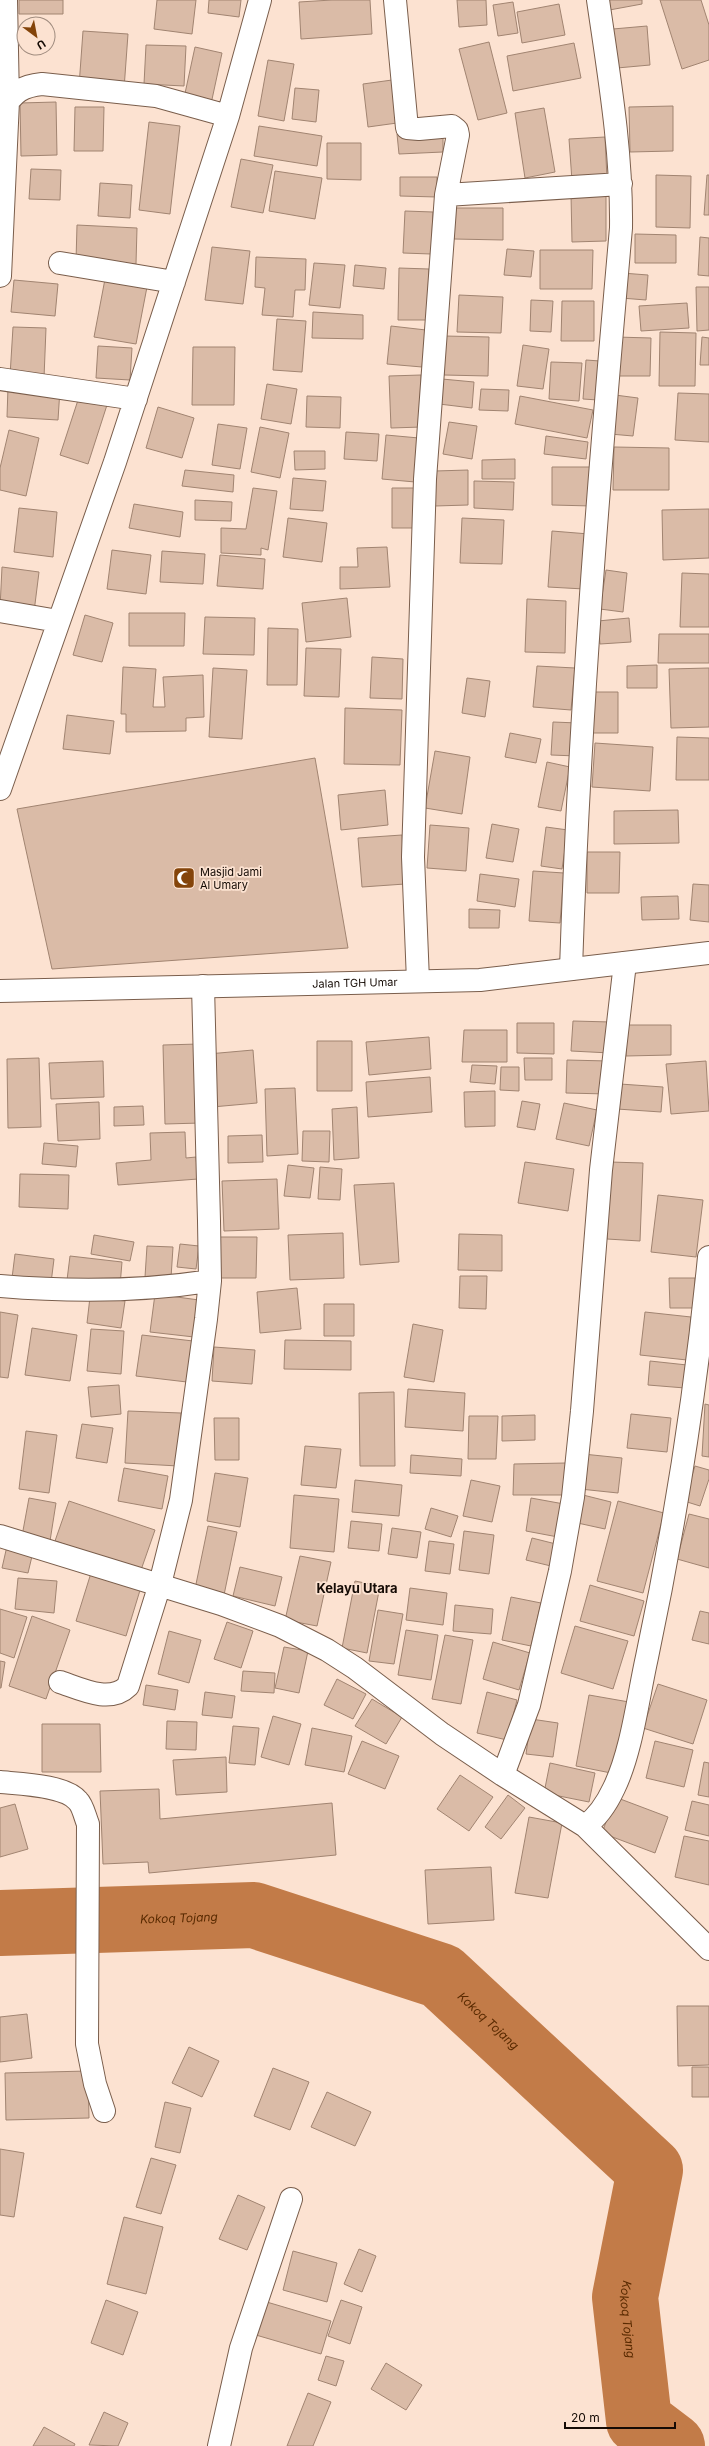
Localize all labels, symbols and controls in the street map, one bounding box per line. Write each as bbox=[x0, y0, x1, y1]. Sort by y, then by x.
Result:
north arrow bbox=[16, 16, 56, 56]
text: U bbox=[34, 36, 48, 53]
mosque icon: Masjid Jami Al Umary bbox=[171, 865, 197, 891]
place label: Masjid Jami Al Umary bbox=[200, 865, 262, 892]
street label: Jalan TGH Umar bbox=[312, 975, 398, 991]
district label: Kelayu Utara bbox=[317, 1580, 397, 1596]
water label: Kokoq Tojang bbox=[140, 1909, 218, 1926]
water label: Kokoq Tojang bbox=[455, 1988, 522, 2052]
water label: Kokoq Tojang bbox=[617, 2280, 639, 2359]
scale bar bbox=[565, 2404, 675, 2430]
text: 20 m bbox=[571, 2410, 600, 2425]

